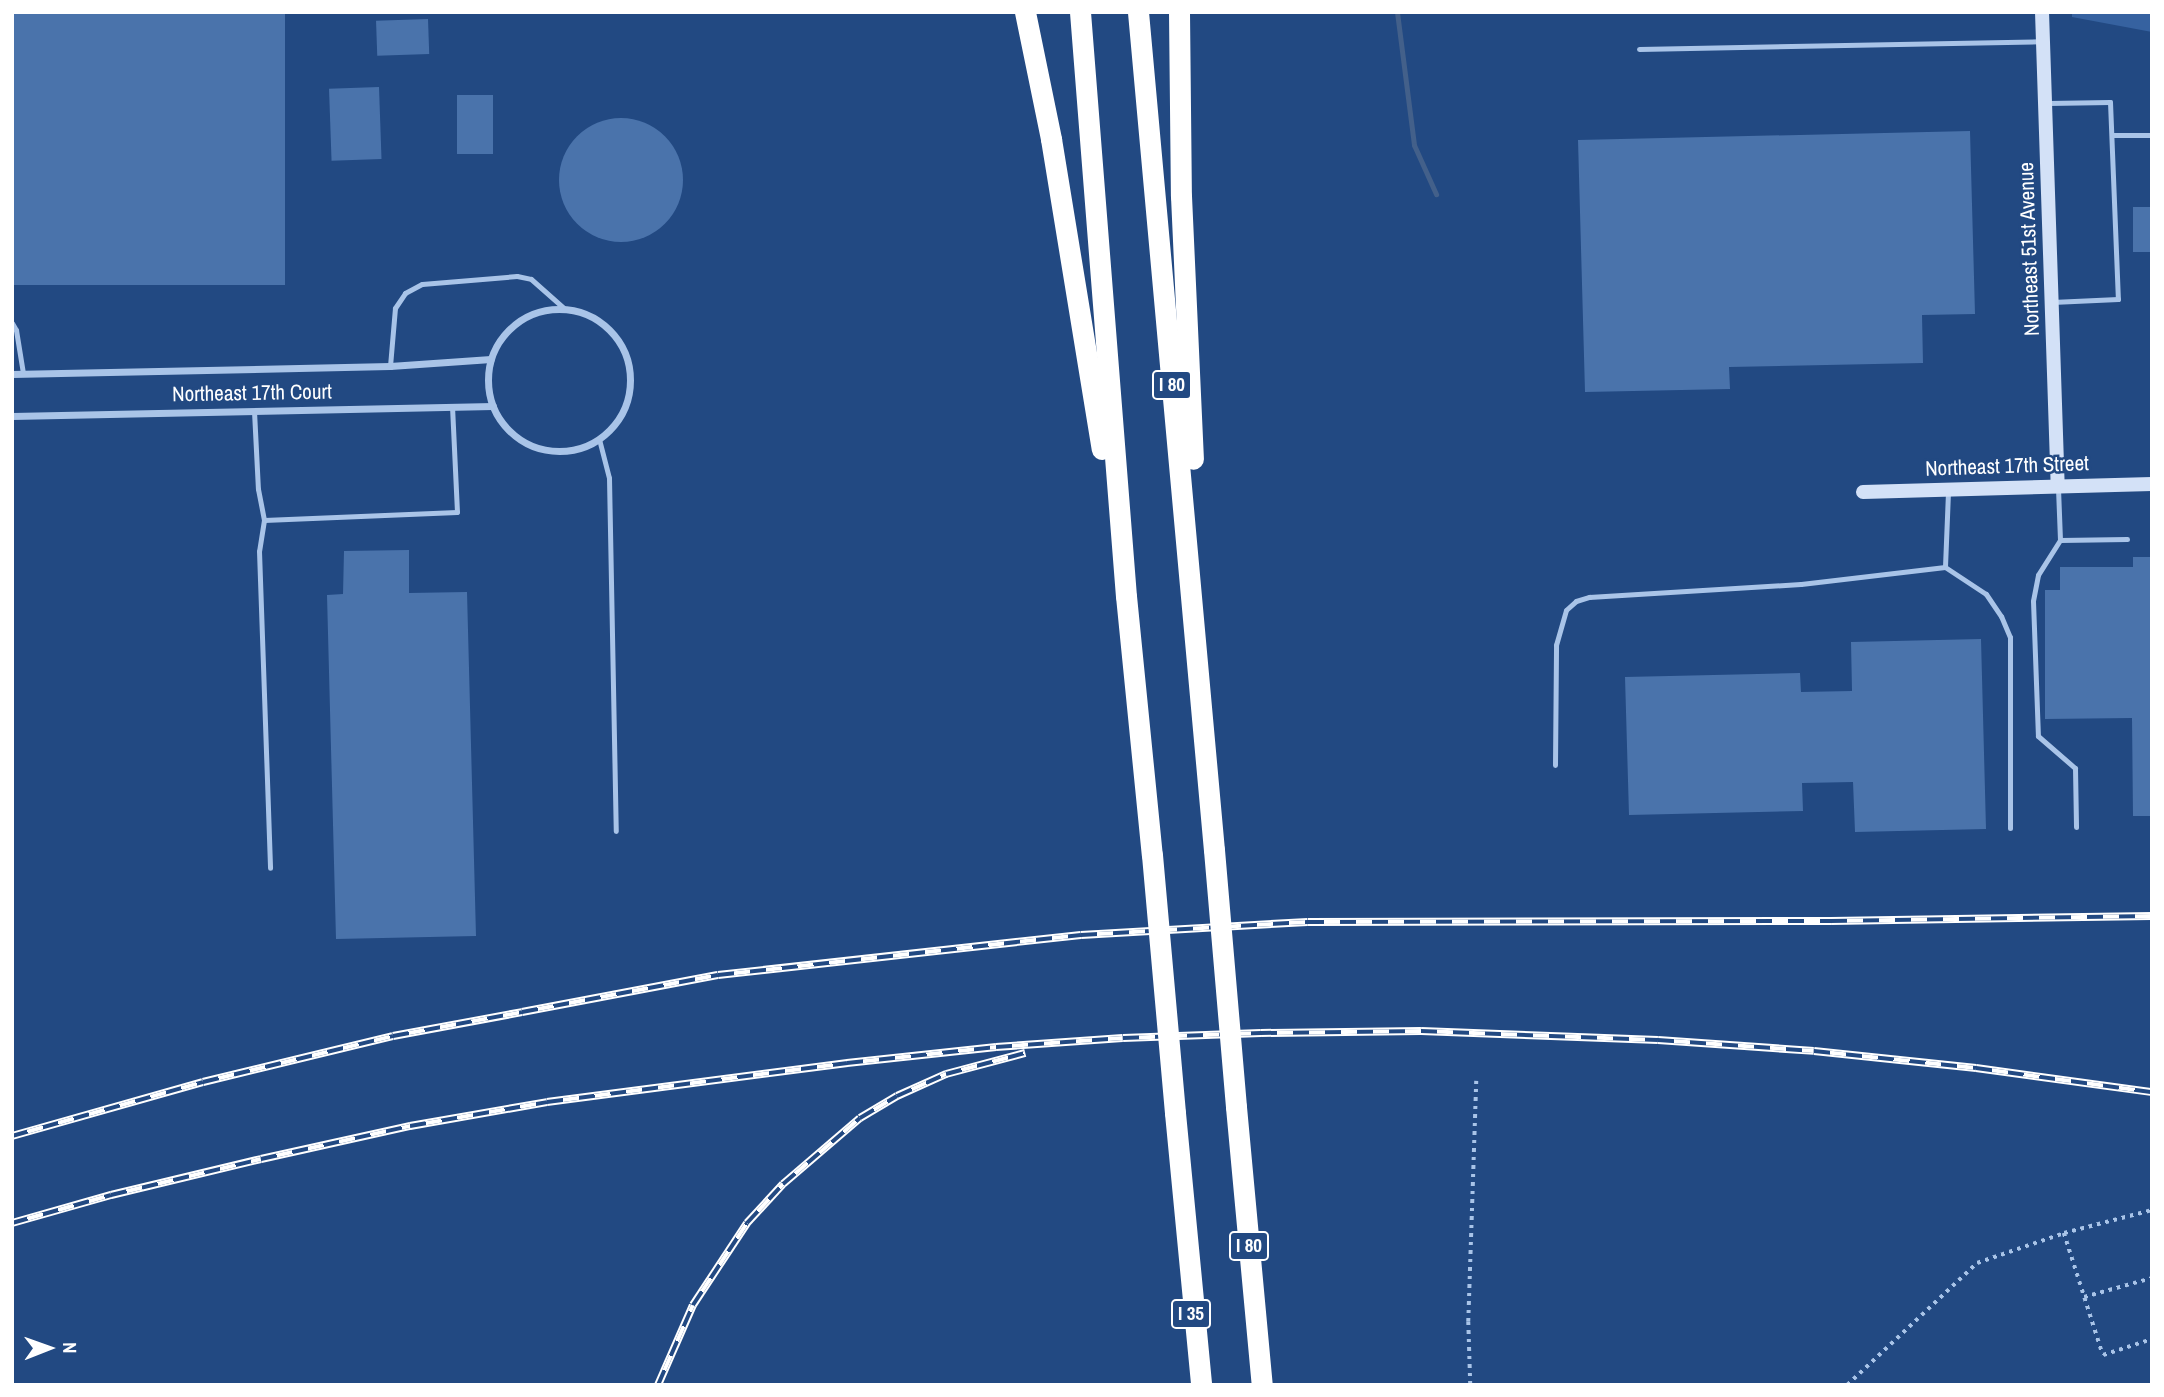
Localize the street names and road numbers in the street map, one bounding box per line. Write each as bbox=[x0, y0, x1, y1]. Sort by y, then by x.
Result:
street label: Northeast 51st Avenue bbox=[2013, 161, 2045, 337]
road number: I 80 bbox=[1151, 370, 1193, 400]
street label: Northeast 17th Court bbox=[172, 379, 332, 407]
street label: Northeast 17th Street bbox=[1925, 451, 2089, 481]
road number: I 80 bbox=[1228, 1230, 1270, 1262]
road number: I 35 bbox=[1170, 1298, 1212, 1330]

